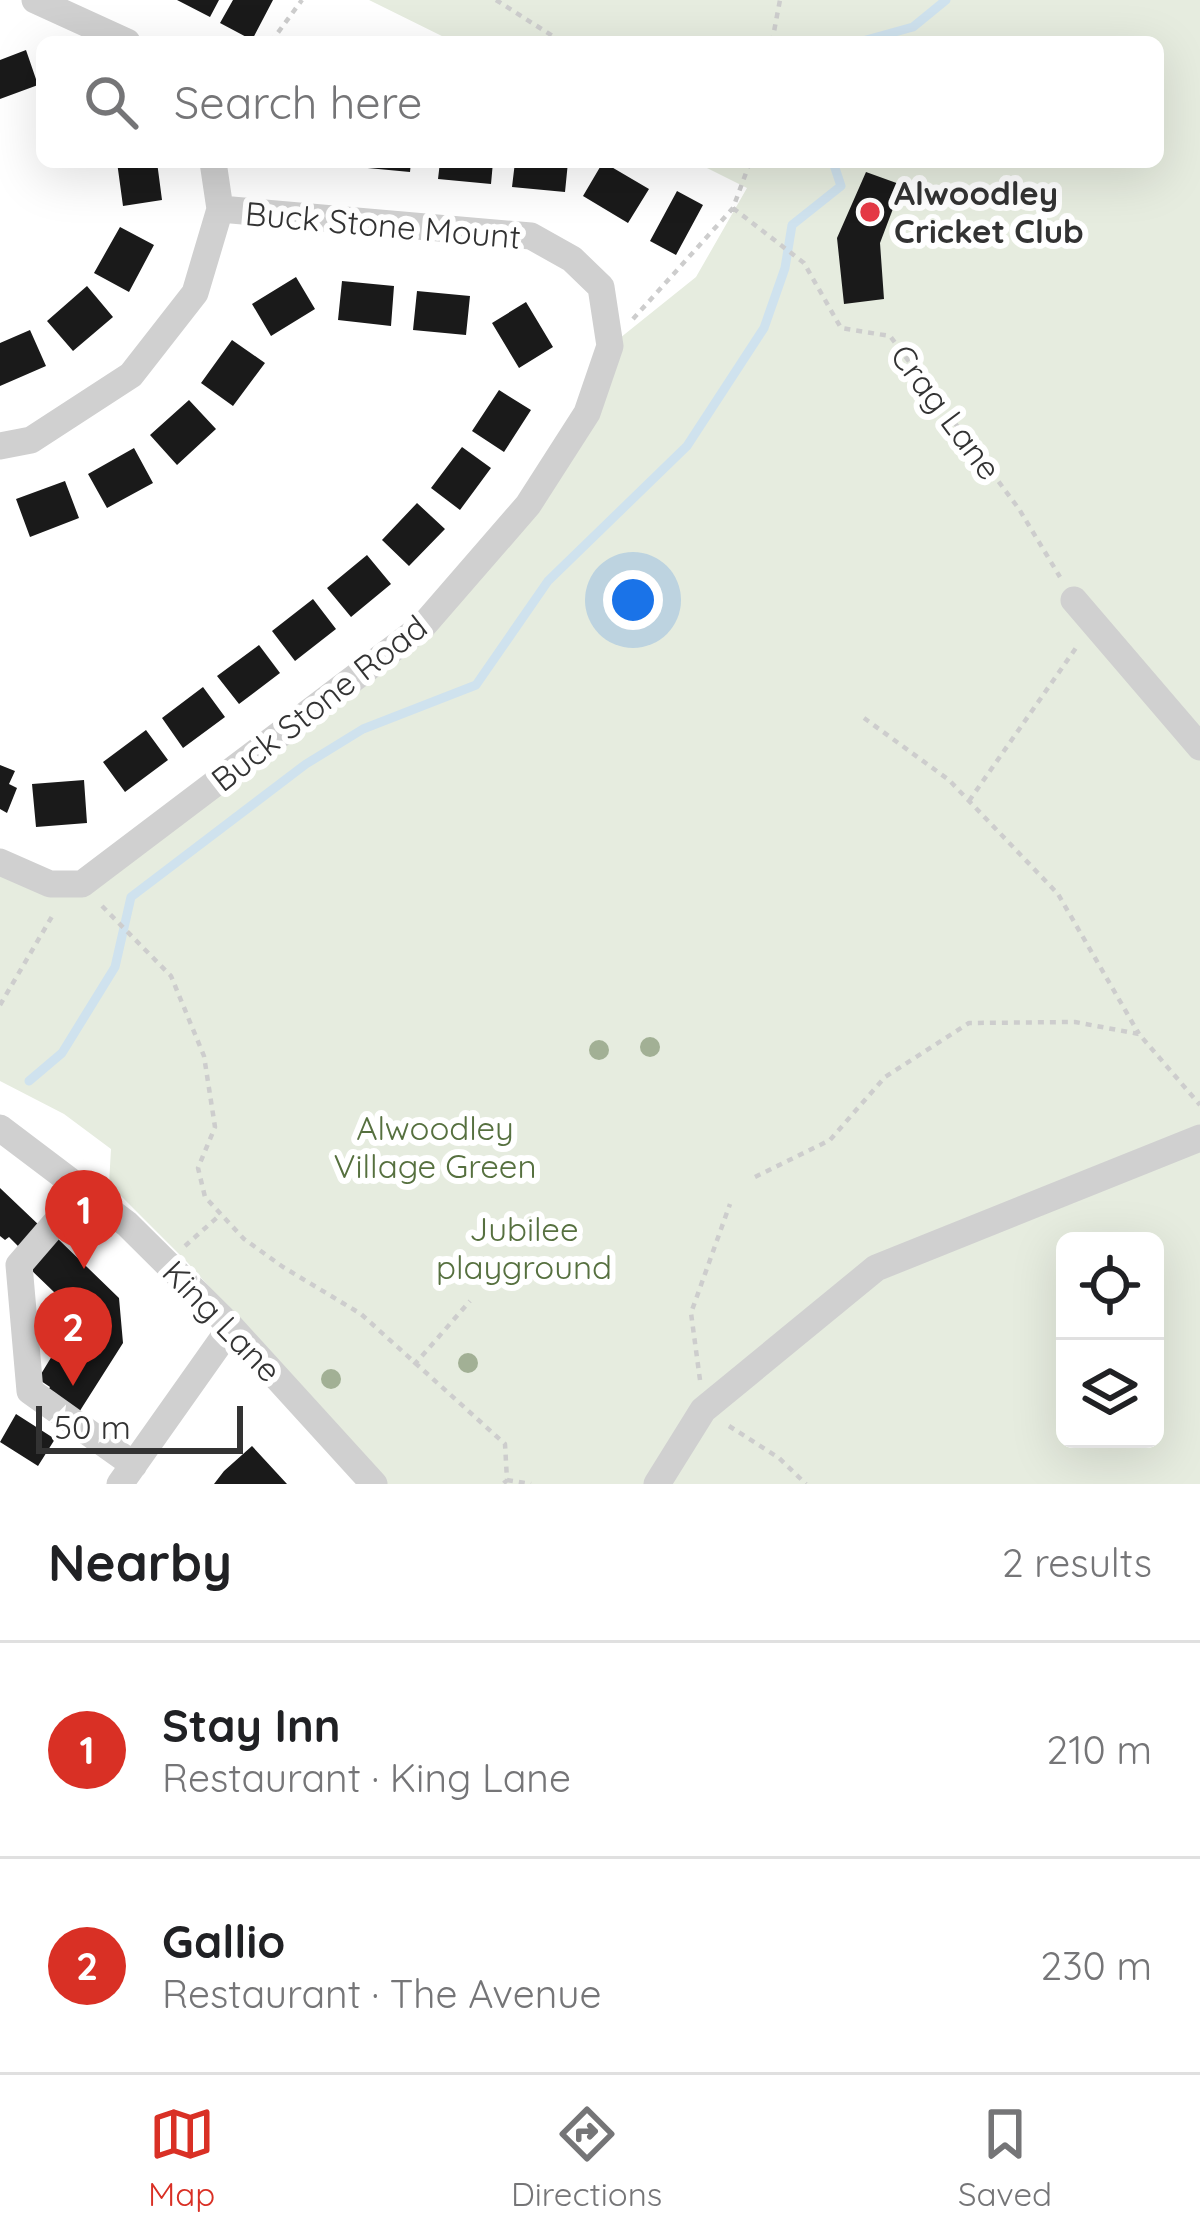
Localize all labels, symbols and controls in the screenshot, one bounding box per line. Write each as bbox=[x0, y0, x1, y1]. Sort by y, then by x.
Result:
search box bbox=[36, 36, 1164, 168]
icon: search bbox=[78, 69, 144, 135]
text: Search here bbox=[174, 74, 422, 130]
place label: Alwoodley Cricket Club bbox=[894, 172, 1084, 251]
street label: Buck Stone Mount bbox=[244, 192, 523, 257]
marker: Alwoodley Cricket Club bbox=[857, 199, 883, 225]
street label: Crag Lane bbox=[882, 336, 1011, 487]
your location bbox=[603, 570, 663, 630]
street label: Buck Stone Road bbox=[203, 606, 435, 799]
park label: Alwoodley Village Green bbox=[333, 1107, 537, 1186]
pin: 1 bbox=[45, 1170, 123, 1269]
park label: Jubilee playground bbox=[436, 1208, 612, 1287]
map controls bbox=[1056, 1232, 1164, 1448]
button: locate bbox=[1056, 1232, 1164, 1340]
street label: King Lane bbox=[154, 1251, 290, 1390]
pin: 2 bbox=[34, 1287, 112, 1386]
button: layers bbox=[1056, 1340, 1164, 1448]
scale bar bbox=[36, 1400, 243, 1453]
text: 50 m bbox=[54, 1406, 131, 1447]
text: Nearby bbox=[48, 1530, 232, 1594]
text: 2 results bbox=[1002, 1538, 1152, 1587]
text: Stay Inn bbox=[162, 1697, 341, 1753]
text: 1 bbox=[79, 1725, 95, 1774]
text: 210 m bbox=[1047, 1725, 1152, 1774]
text: Restaurant · King Lane bbox=[162, 1753, 571, 1802]
text: Gallio bbox=[162, 1913, 285, 1969]
text: 2 bbox=[76, 1941, 98, 1990]
text: 230 m bbox=[1041, 1941, 1152, 1990]
text: Restaurant · The Avenue bbox=[162, 1969, 602, 2018]
tab: Map bbox=[148, 2101, 215, 2214]
tab: Directions bbox=[511, 2101, 662, 2214]
tab: Saved bbox=[958, 2101, 1052, 2214]

